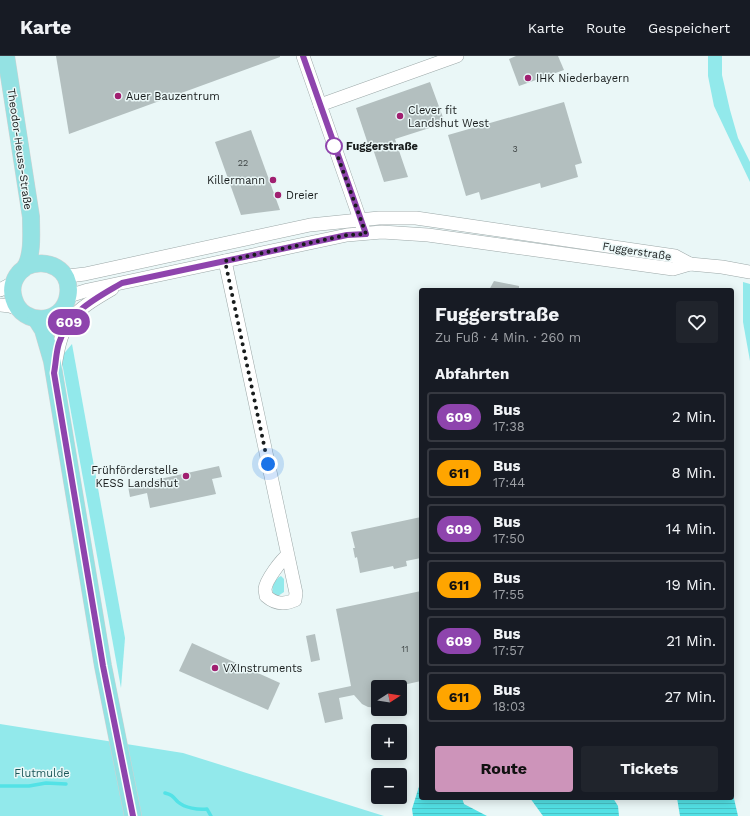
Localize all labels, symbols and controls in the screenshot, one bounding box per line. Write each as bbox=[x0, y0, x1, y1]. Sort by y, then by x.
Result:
text: Karte bbox=[20, 16, 71, 39]
text: Karte bbox=[528, 20, 564, 36]
text: Route bbox=[586, 20, 626, 36]
text: Gespeichert bbox=[648, 20, 730, 36]
place label: IHK Niederbayern bbox=[536, 72, 629, 85]
marker: IHK Niederbayern bbox=[523, 73, 533, 83]
street label: Theodor-Heuss-Straße bbox=[5, 88, 34, 211]
place label: Auer Bauzentrum bbox=[126, 90, 220, 103]
marker: Auer Bauzentrum bbox=[113, 91, 123, 101]
place label: Clever fit Landshut West bbox=[408, 104, 489, 130]
marker: Clever fit Landshut West bbox=[395, 111, 405, 121]
marker: Fuggerstraße bbox=[325, 137, 343, 155]
place label: Fuggerstraße bbox=[346, 140, 418, 153]
house number: 3 bbox=[512, 144, 518, 154]
house number: 22 bbox=[238, 158, 248, 168]
place label: Killermann bbox=[207, 174, 265, 187]
marker: Killermann bbox=[268, 175, 278, 185]
place label: Dreier bbox=[286, 189, 319, 202]
marker: Dreier bbox=[273, 190, 283, 200]
street label: Fuggerstraße bbox=[602, 240, 672, 263]
button: heart bbox=[676, 301, 718, 343]
text: Fuggerstraße bbox=[435, 303, 559, 326]
line badge: 609 bbox=[46, 309, 92, 335]
text: 609 bbox=[56, 314, 82, 330]
text: Zu Fuß · 4 Min. · 260 m bbox=[435, 330, 581, 345]
text: Abfahrten bbox=[435, 365, 509, 383]
text: Bus bbox=[493, 401, 521, 419]
text: 2 Min. bbox=[672, 408, 716, 426]
text: 609 bbox=[446, 409, 472, 425]
text: 17:38 bbox=[493, 419, 525, 434]
your location bbox=[258, 454, 278, 474]
text: Bus bbox=[493, 457, 521, 475]
place label: Frühförderstelle KESS Landshut bbox=[91, 464, 178, 490]
text: 8 Min. bbox=[672, 464, 716, 482]
text: 611 bbox=[449, 465, 469, 481]
marker: Frühförderstelle KESS Landshut bbox=[181, 471, 191, 481]
text: 17:44 bbox=[493, 475, 525, 490]
text: Bus bbox=[493, 513, 521, 531]
text: 14 Min. bbox=[666, 520, 716, 538]
text: 609 bbox=[446, 521, 472, 537]
text: 17:50 bbox=[493, 531, 525, 546]
text: Bus bbox=[493, 569, 521, 587]
text: 19 Min. bbox=[666, 576, 716, 594]
text: 611 bbox=[449, 577, 469, 593]
text: 17:55 bbox=[493, 587, 524, 602]
text: Bus bbox=[493, 625, 521, 643]
text: 21 Min. bbox=[666, 632, 716, 650]
text: 609 bbox=[446, 633, 472, 649]
text: 17:57 bbox=[493, 643, 524, 658]
house number: 11 bbox=[401, 644, 409, 654]
place label: VXInstruments bbox=[223, 662, 303, 675]
marker: VXInstruments bbox=[210, 663, 220, 673]
north arrow bbox=[371, 680, 407, 716]
map controls bbox=[371, 680, 407, 804]
text: Bus bbox=[493, 681, 521, 699]
text: 27 Min. bbox=[664, 688, 716, 706]
text: 611 bbox=[449, 689, 469, 705]
text: 18:03 bbox=[493, 699, 525, 714]
button: + bbox=[371, 724, 407, 760]
button: Route bbox=[435, 746, 573, 792]
button: Tickets bbox=[581, 746, 718, 792]
park label: Flutmulde bbox=[14, 767, 70, 780]
button: − bbox=[371, 768, 407, 804]

